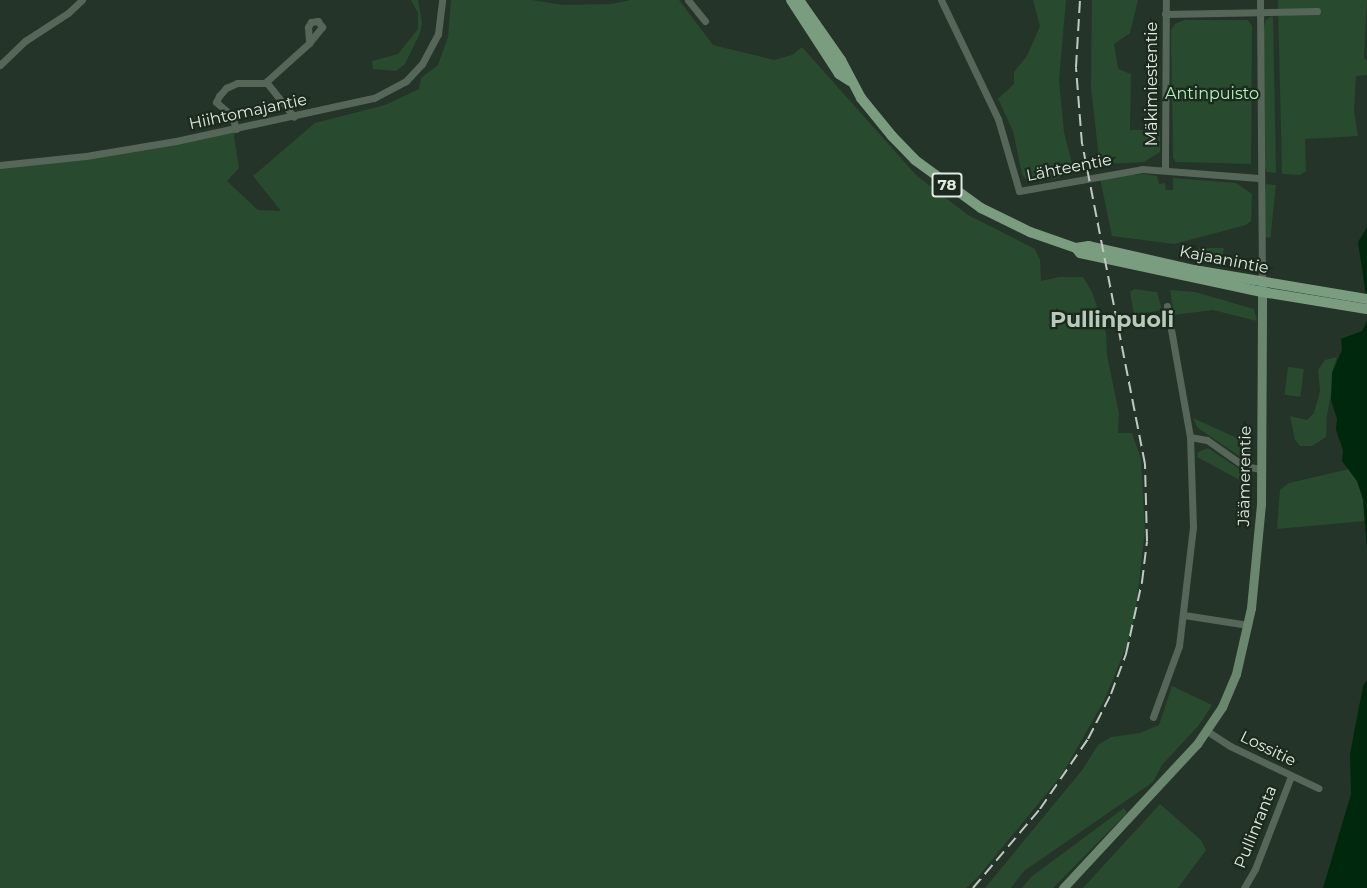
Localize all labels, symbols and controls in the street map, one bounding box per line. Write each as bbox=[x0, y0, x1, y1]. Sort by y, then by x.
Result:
street label: Mäkimiestentie bbox=[1142, 22, 1162, 146]
park label: Antinpuisto bbox=[1165, 84, 1259, 104]
street label: Hiihtomajantie bbox=[187, 90, 309, 134]
street label: Lähteentie bbox=[1025, 150, 1113, 186]
road number: 78 bbox=[930, 173, 964, 197]
street label: Kajaanintie bbox=[1178, 242, 1270, 278]
district label: Pullinpuoli bbox=[1050, 307, 1174, 333]
street label: Jäämerentie bbox=[1235, 425, 1255, 527]
street label: Lossitie bbox=[1237, 727, 1299, 771]
street label: Pullinranta bbox=[1231, 783, 1281, 871]

